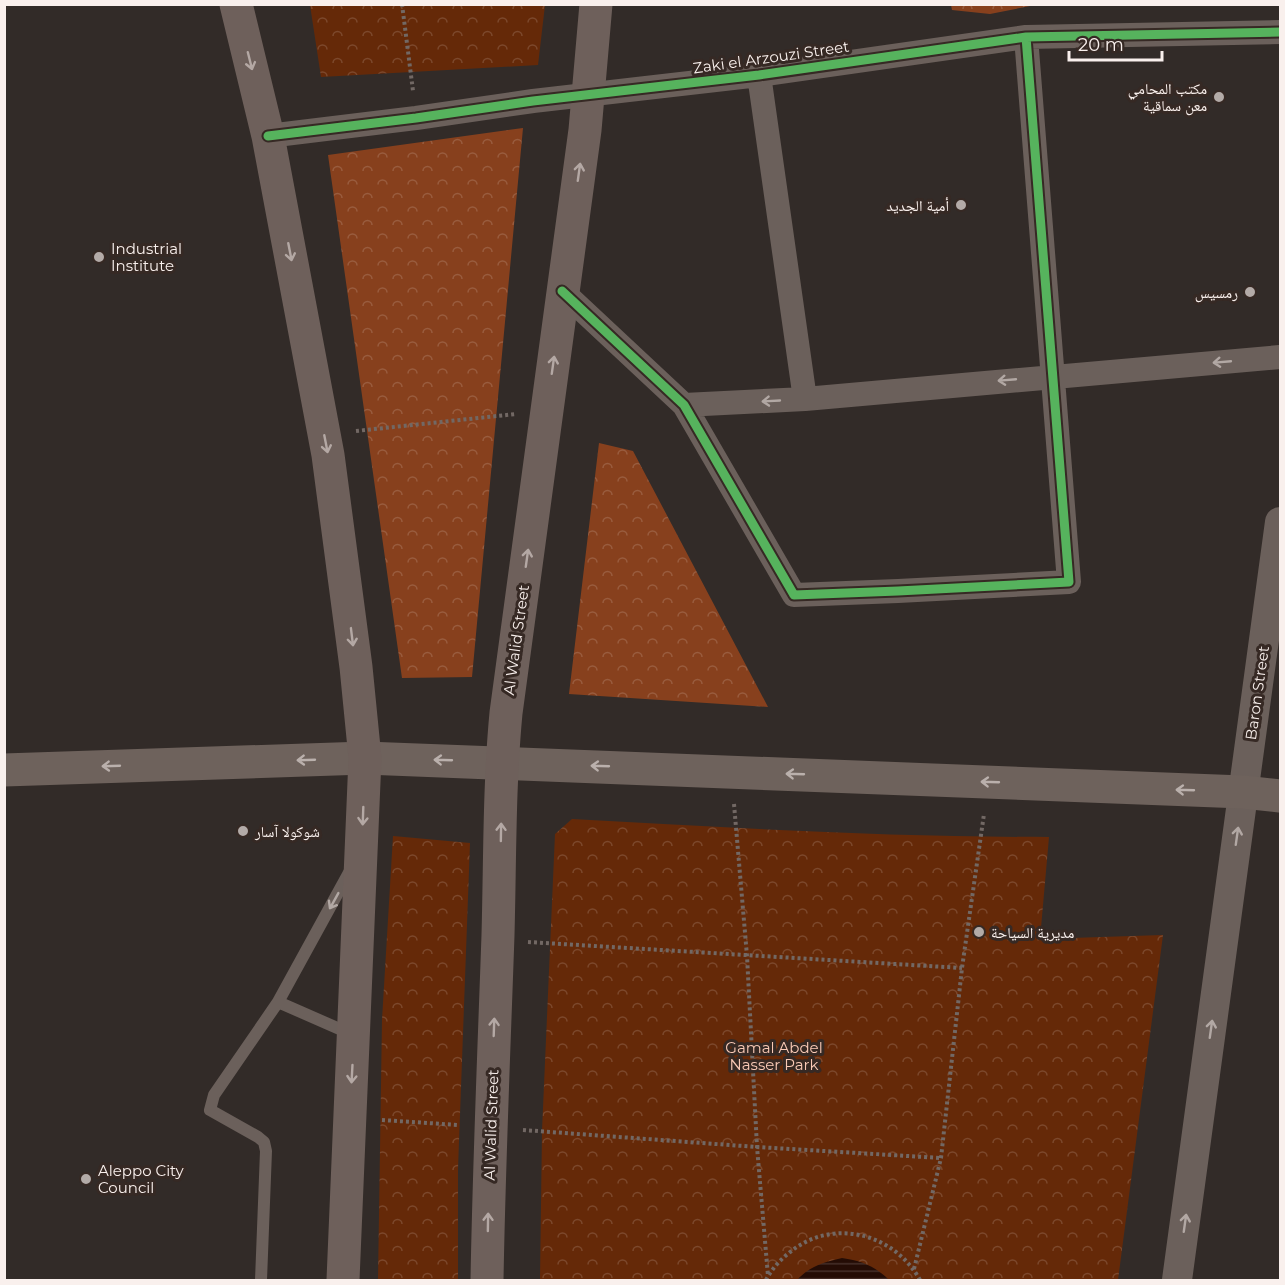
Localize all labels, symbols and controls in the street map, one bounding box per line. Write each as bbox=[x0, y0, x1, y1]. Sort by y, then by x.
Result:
scale bar bbox=[1069, 24, 1162, 62]
text: 20 m bbox=[1078, 34, 1124, 56]
street label: Zaki el Arzouzi Street bbox=[692, 37, 850, 77]
one-way arrow bbox=[244, 51, 256, 70]
place label: مكتب المحامي معن سماقية bbox=[1128, 79, 1207, 116]
marker: مكتب المحامي معن سماقية bbox=[1212, 90, 1226, 104]
one-way arrow bbox=[573, 162, 584, 182]
place label: أمية الجديد bbox=[886, 196, 949, 215]
marker: أمية الجديد bbox=[954, 198, 968, 212]
place label: Industrial Institute bbox=[111, 239, 182, 275]
one-way arrow bbox=[285, 242, 296, 261]
marker: Industrial Institute bbox=[92, 250, 106, 264]
place label: رمسيس bbox=[1195, 283, 1238, 303]
marker: رمسيس bbox=[1243, 285, 1257, 299]
one-way arrow bbox=[547, 355, 558, 375]
one-way arrow bbox=[1213, 357, 1233, 368]
one-way arrow bbox=[998, 375, 1017, 386]
one-way arrow bbox=[761, 395, 781, 406]
one-way arrow bbox=[321, 433, 332, 453]
one-way arrow bbox=[522, 549, 533, 568]
street label: Al Walid Street bbox=[499, 584, 533, 696]
one-way arrow bbox=[346, 627, 357, 646]
street label: Baron Street bbox=[1241, 645, 1273, 741]
one-way arrow bbox=[297, 754, 317, 765]
one-way arrow bbox=[434, 755, 454, 766]
one-way arrow bbox=[591, 760, 611, 772]
one-way arrow bbox=[102, 761, 122, 772]
one-way arrow bbox=[786, 768, 806, 780]
one-way arrow bbox=[980, 777, 1000, 788]
one-way arrow bbox=[1175, 784, 1195, 795]
one-way arrow bbox=[358, 806, 369, 826]
place label: شوكولا آسار bbox=[254, 822, 320, 841]
one-way arrow bbox=[495, 823, 506, 843]
marker: شوكولا آسار bbox=[236, 824, 250, 838]
one-way arrow bbox=[1232, 827, 1243, 846]
one-way arrow bbox=[328, 891, 339, 909]
place label: مديرية السياحة bbox=[991, 923, 1074, 942]
marker: مديرية السياحة bbox=[972, 925, 986, 939]
one-way arrow bbox=[488, 1018, 500, 1038]
one-way arrow bbox=[1206, 1020, 1217, 1040]
park label: Gamal Abdel Nasser Park bbox=[725, 1038, 823, 1074]
one-way arrow bbox=[347, 1064, 358, 1084]
street label: Al Walid Street bbox=[480, 1069, 502, 1181]
place label: Aleppo City Council bbox=[98, 1161, 185, 1197]
marker: Aleppo City Council bbox=[79, 1172, 93, 1186]
one-way arrow bbox=[483, 1213, 494, 1233]
one-way arrow bbox=[1179, 1213, 1190, 1233]

